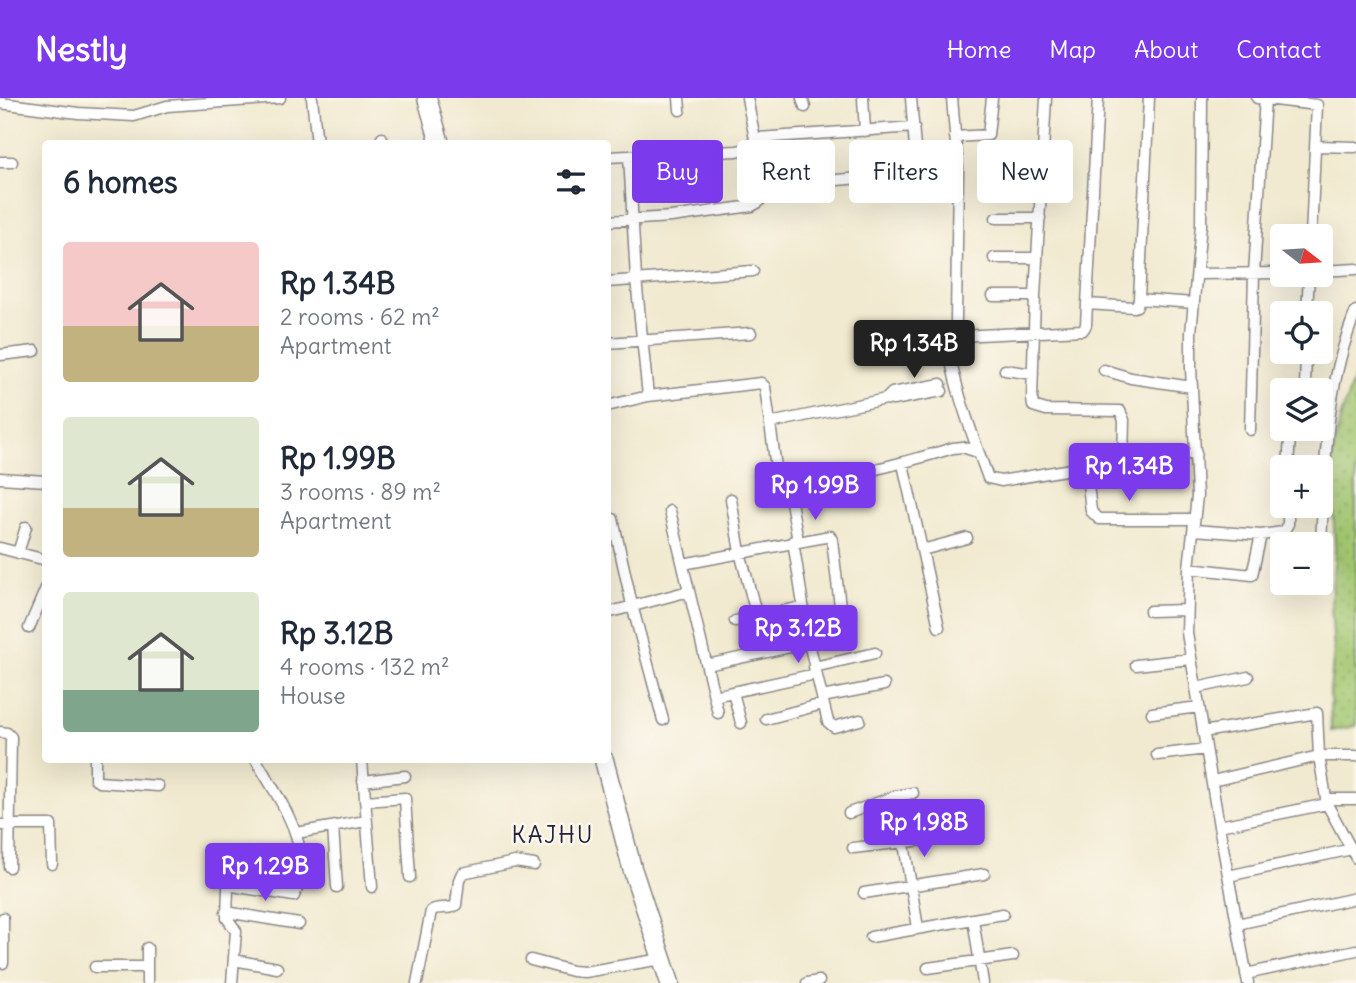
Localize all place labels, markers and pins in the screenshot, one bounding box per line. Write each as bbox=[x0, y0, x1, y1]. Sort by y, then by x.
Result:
pin: Rp 1.34B bbox=[842, 320, 986, 380]
pin: Rp 1.34B bbox=[1057, 444, 1201, 503]
pin: Rp 1.99B bbox=[743, 462, 887, 522]
pin: Rp 3.12B bbox=[726, 606, 870, 665]
pin: Rp 1.98B bbox=[852, 800, 996, 859]
pin: Rp 1.29B bbox=[193, 844, 337, 903]

